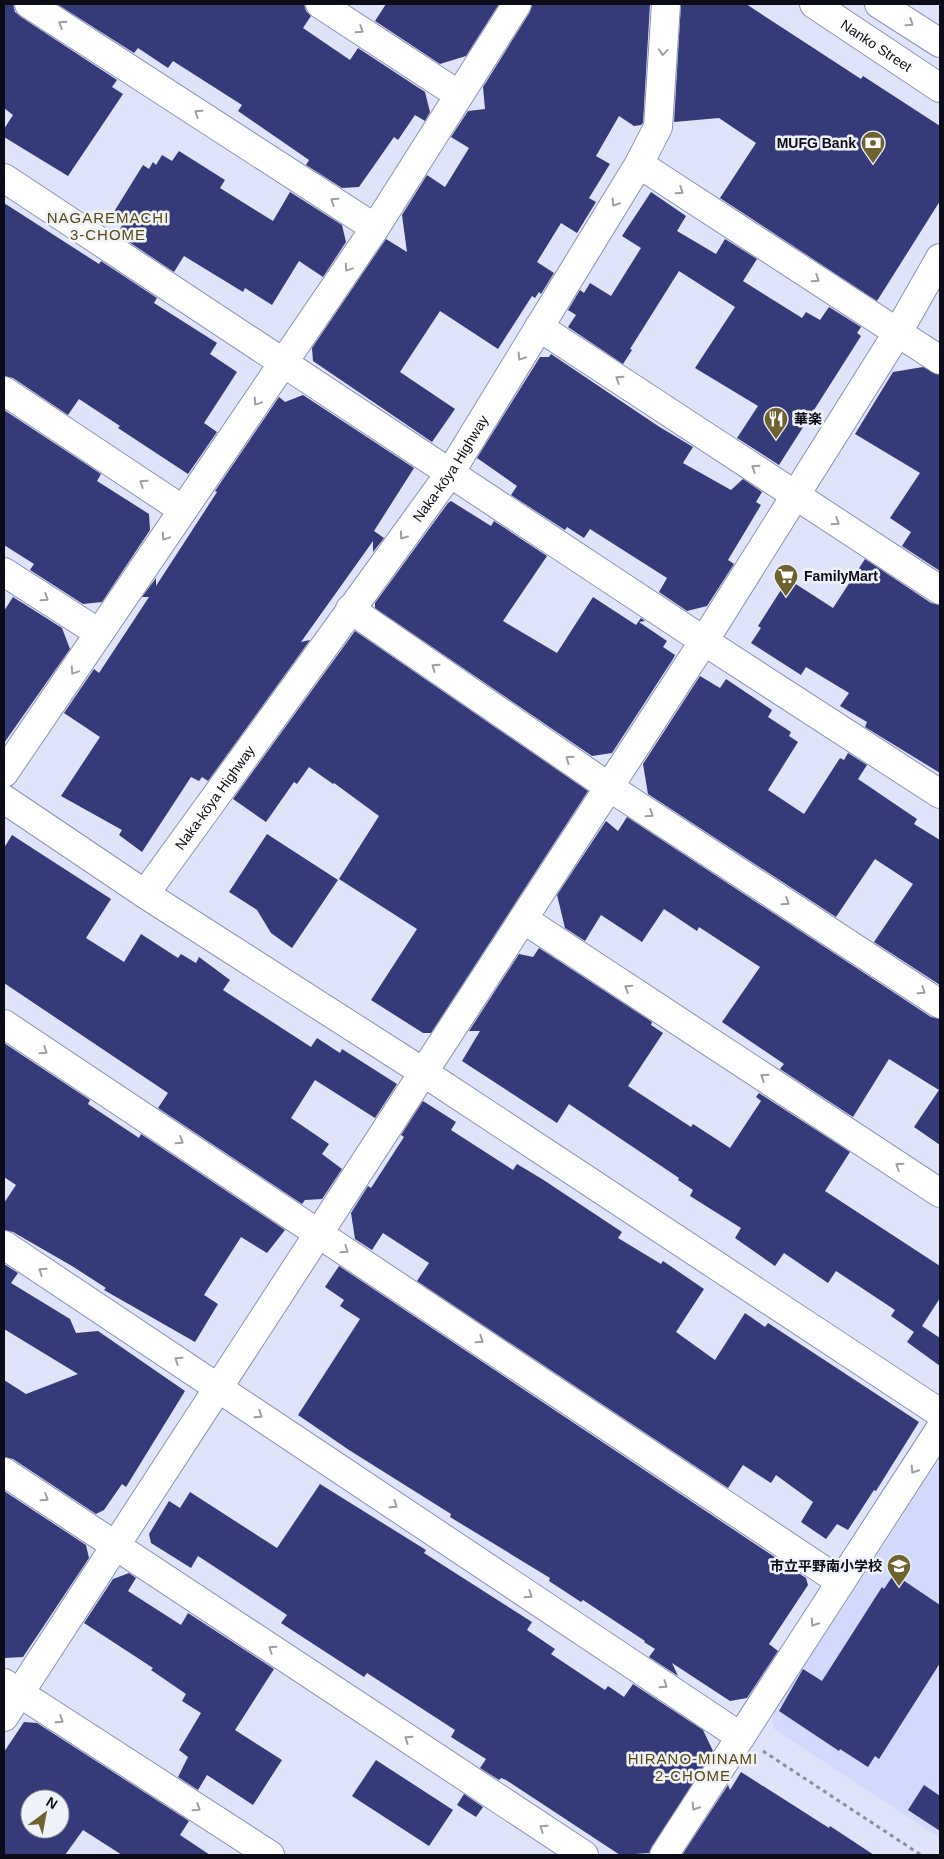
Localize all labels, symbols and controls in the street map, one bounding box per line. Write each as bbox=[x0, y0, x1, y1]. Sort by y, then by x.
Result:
street label: Nanko Street bbox=[838, 16, 915, 75]
one-way arrow bbox=[904, 17, 913, 27]
one-way arrow bbox=[58, 21, 67, 31]
one-way arrow bbox=[355, 24, 364, 34]
one-way arrow bbox=[658, 49, 669, 57]
one-way arrow bbox=[194, 110, 204, 119]
bank icon: MUFG Bank bbox=[860, 130, 886, 164]
place label: MUFG Bank bbox=[777, 135, 856, 151]
one-way arrow bbox=[674, 185, 684, 194]
one-way arrow bbox=[331, 198, 340, 207]
one-way arrow bbox=[612, 198, 622, 207]
district label: NAGAREMACHI 3-CHOME bbox=[47, 209, 169, 243]
one-way arrow bbox=[345, 262, 354, 272]
one-way arrow bbox=[811, 273, 820, 282]
one-way arrow bbox=[518, 351, 527, 360]
one-way arrow bbox=[615, 376, 624, 385]
one-way arrow bbox=[254, 397, 263, 406]
restaurant icon: 華楽 bbox=[763, 406, 789, 440]
place label: 華楽 bbox=[794, 411, 822, 427]
street label: Naka-kōya Highway bbox=[409, 412, 491, 525]
one-way arrow bbox=[751, 465, 760, 475]
one-way arrow bbox=[139, 480, 148, 489]
one-way arrow bbox=[830, 516, 840, 525]
one-way arrow bbox=[400, 530, 409, 540]
one-way arrow bbox=[162, 531, 171, 540]
supermarket icon: FamilyMart bbox=[773, 563, 799, 597]
place label: FamilyMart bbox=[804, 568, 878, 584]
one-way arrow bbox=[39, 592, 48, 601]
one-way arrow bbox=[431, 664, 441, 673]
one-way arrow bbox=[71, 665, 80, 675]
street label: Naka-kōya Highway bbox=[172, 742, 258, 853]
one-way arrow bbox=[565, 756, 574, 765]
one-way arrow bbox=[644, 807, 653, 817]
one-way arrow bbox=[780, 896, 789, 906]
one-way arrow bbox=[624, 985, 633, 994]
one-way arrow bbox=[916, 985, 925, 995]
one-way arrow bbox=[39, 1045, 48, 1054]
one-way arrow bbox=[760, 1074, 769, 1083]
one-way arrow bbox=[175, 1134, 184, 1144]
one-way arrow bbox=[896, 1163, 905, 1172]
one-way arrow bbox=[339, 1244, 348, 1253]
one-way arrow bbox=[39, 1267, 48, 1277]
one-way arrow bbox=[474, 1334, 483, 1343]
one-way arrow bbox=[174, 1357, 183, 1367]
one-way arrow bbox=[254, 1408, 263, 1418]
one-way arrow bbox=[911, 1464, 920, 1474]
one-way arrow bbox=[39, 1492, 48, 1502]
one-way arrow bbox=[388, 1499, 398, 1508]
school or university icon: 市立平野南小学校 bbox=[886, 1553, 912, 1587]
place label: 市立平野南小学校 bbox=[770, 1558, 882, 1574]
one-way arrow bbox=[523, 1589, 533, 1598]
one-way arrow bbox=[811, 1618, 821, 1627]
one-way arrow bbox=[269, 1646, 278, 1655]
one-way arrow bbox=[659, 1679, 668, 1689]
one-way arrow bbox=[55, 1713, 64, 1723]
one-way arrow bbox=[404, 1735, 413, 1745]
district label: HIRANO-MINAMI 2-CHOME bbox=[628, 1750, 758, 1784]
north arrow bbox=[20, 1789, 70, 1839]
text: N bbox=[43, 1794, 60, 1812]
one-way arrow bbox=[191, 1802, 200, 1811]
one-way arrow bbox=[692, 1802, 702, 1811]
one-way arrow bbox=[539, 1825, 549, 1834]

